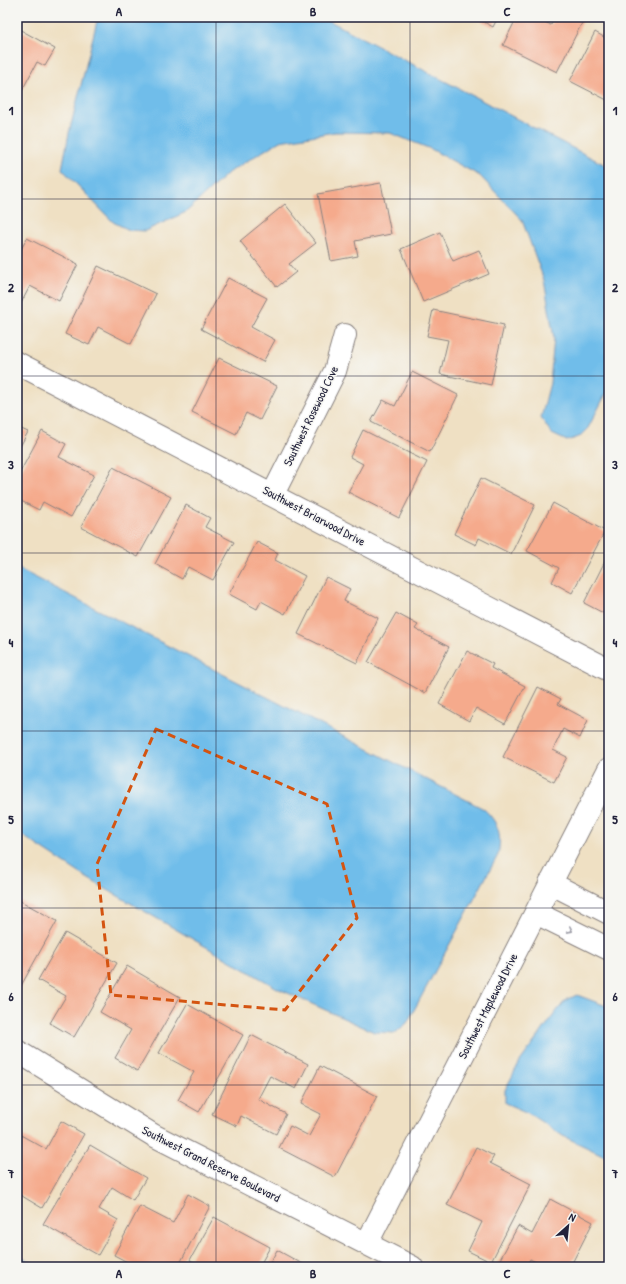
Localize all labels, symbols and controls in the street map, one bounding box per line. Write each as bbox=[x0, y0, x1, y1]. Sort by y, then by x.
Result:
text: A bbox=[116, 2, 123, 20]
text: B bbox=[310, 2, 317, 20]
text: C bbox=[503, 2, 511, 20]
text: 1 bbox=[9, 101, 14, 119]
text: 1 bbox=[613, 101, 618, 119]
text: 2 bbox=[8, 278, 15, 296]
text: 2 bbox=[612, 278, 619, 296]
street label: Southwest Rosewood Cove bbox=[279, 363, 342, 469]
text: 3 bbox=[8, 455, 14, 473]
text: 3 bbox=[612, 455, 618, 473]
street label: Southwest Briarwood Drive bbox=[260, 481, 369, 550]
text: 4 bbox=[9, 633, 14, 651]
text: 4 bbox=[613, 633, 618, 651]
text: 5 bbox=[8, 810, 14, 828]
text: 5 bbox=[612, 810, 618, 828]
one-way arrow bbox=[566, 926, 574, 933]
street label: Southwest Maplewood Drive bbox=[454, 950, 522, 1061]
text: 6 bbox=[8, 987, 14, 1005]
text: 6 bbox=[612, 987, 618, 1005]
street label: Southwest Grand Reserve Boulevard bbox=[139, 1121, 284, 1206]
text: 7 bbox=[7, 1164, 15, 1182]
text: 7 bbox=[611, 1164, 619, 1182]
north arrow bbox=[548, 1206, 588, 1246]
text: N bbox=[567, 1210, 578, 1225]
text: A bbox=[116, 1264, 123, 1282]
text: B bbox=[310, 1264, 317, 1282]
text: C bbox=[503, 1264, 511, 1282]

